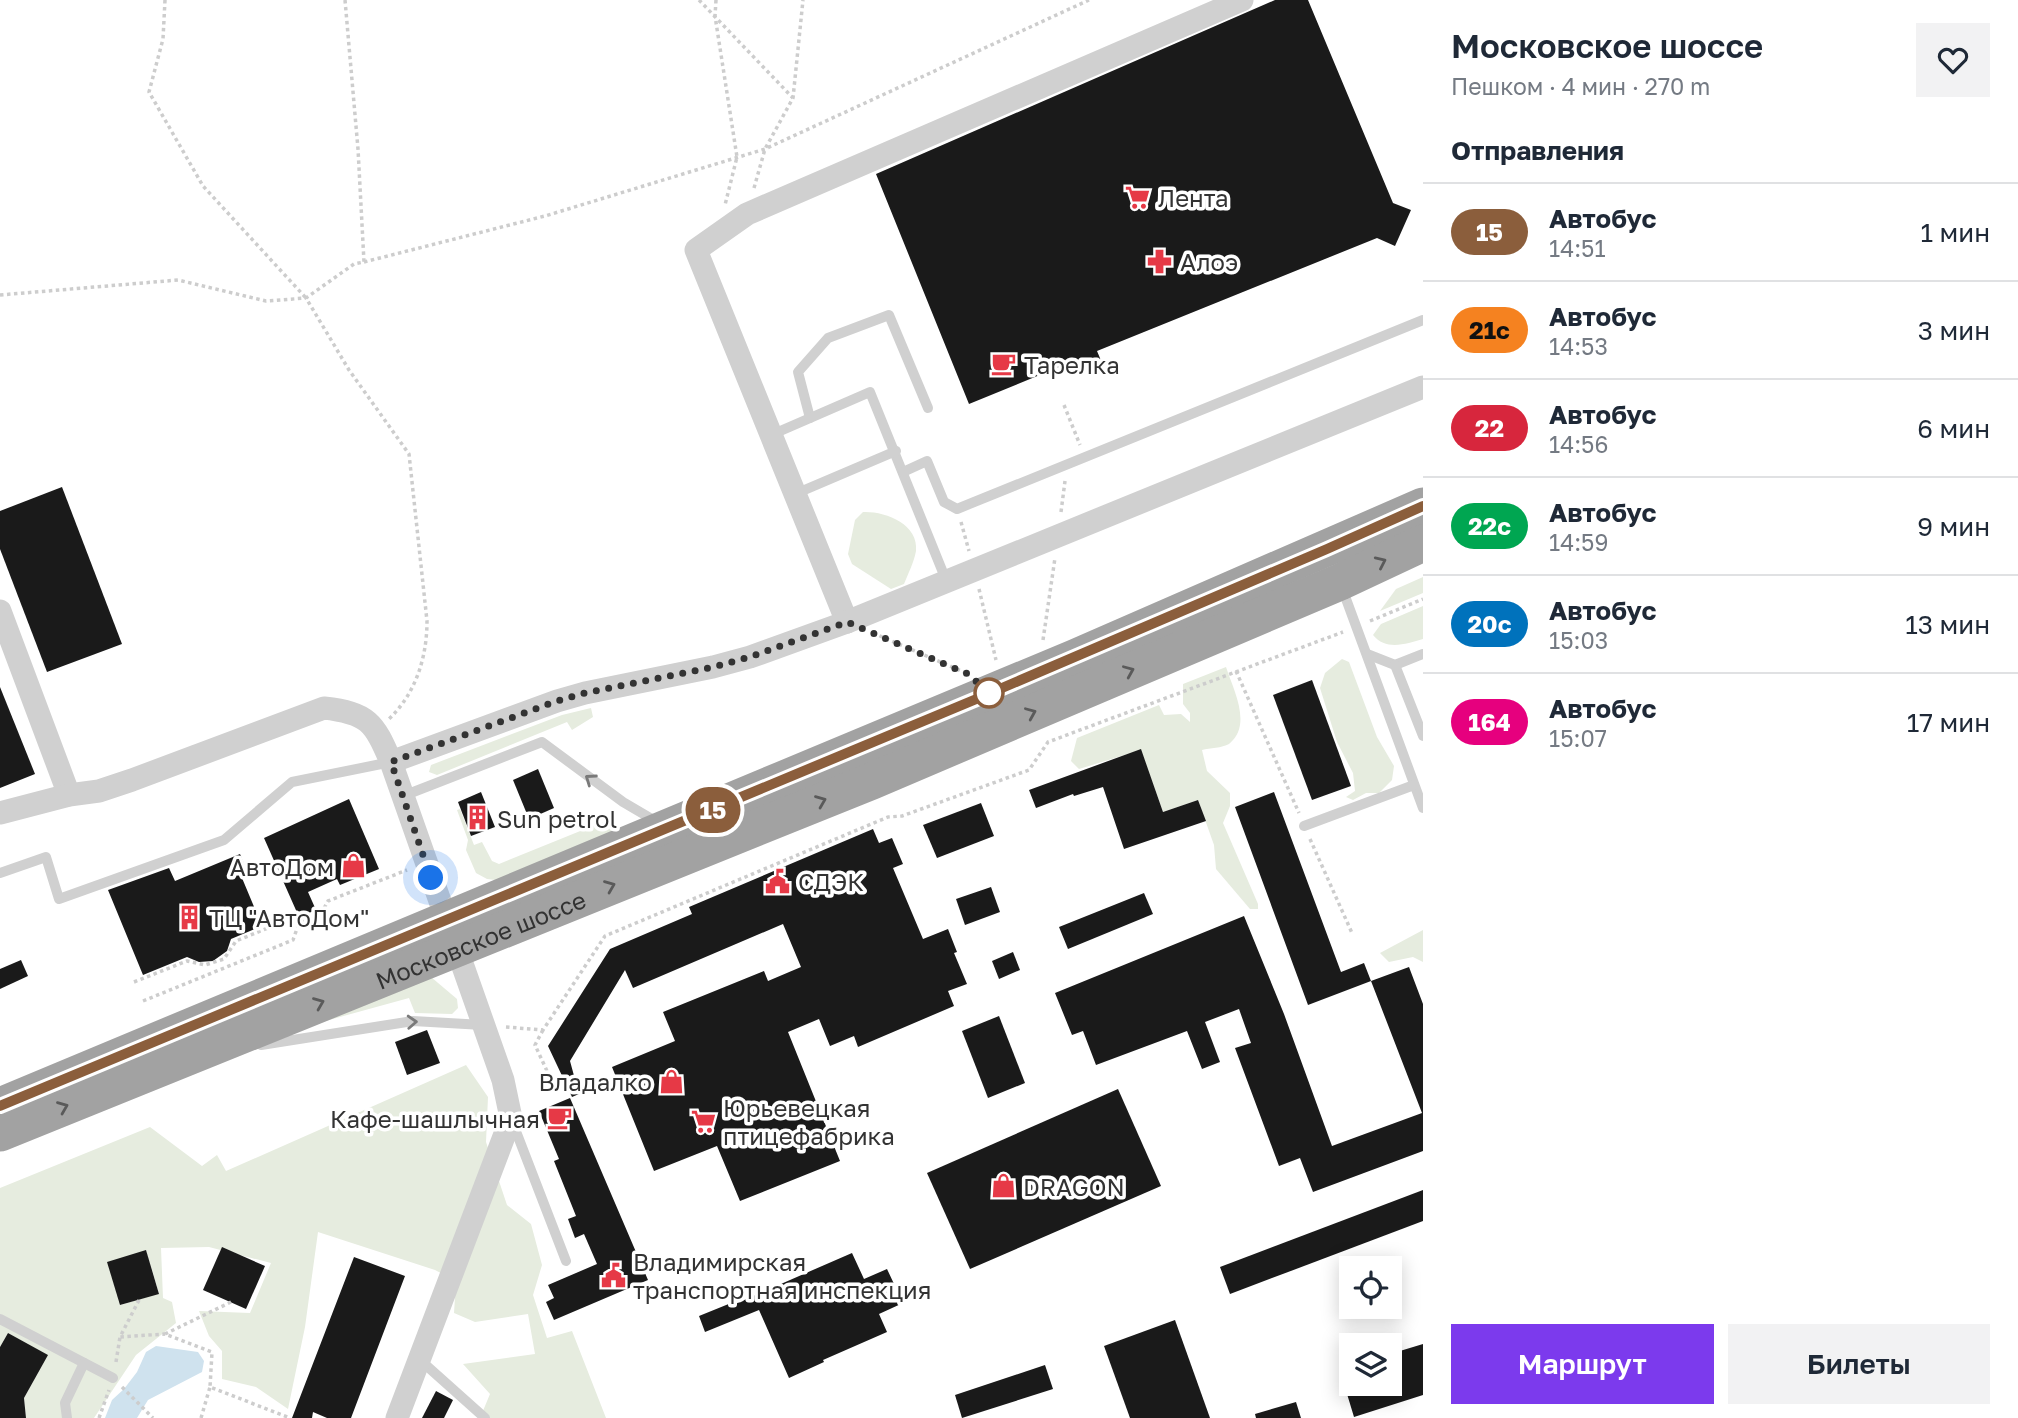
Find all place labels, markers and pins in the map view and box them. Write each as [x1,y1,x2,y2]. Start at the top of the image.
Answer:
supermarket icon: Лента [1124,183,1152,211]
place label: Лента [1158,183,1229,212]
pharmacy icon: Алоэ [1146,247,1174,275]
place label: Алоэ [1180,247,1238,276]
cafe icon: Тарелка [990,350,1018,378]
place label: Тарелка [1024,350,1120,379]
unlabelled marker [974,678,1004,708]
building icon: Sun petrol [463,804,491,832]
place label: Sun petrol [497,804,617,833]
place label: АвтоДом [230,852,334,881]
shop icon: АвтоДом [340,852,368,880]
public building icon: СДЭК [764,867,792,895]
place label: СДЭК [798,867,864,896]
building icon: ТЦ "АвтоДом" [175,903,203,931]
place label: ТЦ "АвтоДом" [209,903,369,932]
place label: Владалко [538,1067,652,1096]
shop icon: Владалко [658,1067,686,1095]
place label: Юрьевецкая птицефабрика [723,1093,895,1150]
place label: Кафе-шашлычная [330,1104,540,1133]
cafe icon: Кафе-шашлычная [546,1104,574,1132]
supermarket icon: Юрьевецкая птицефабрика [689,1107,717,1135]
shop icon: DRAGON [989,1172,1017,1200]
place label: DRAGON [1023,1172,1125,1201]
place label: Владимирская транспортная инспекция [633,1247,931,1304]
public building icon: Владимирская транспортная инспекция [599,1261,627,1289]

